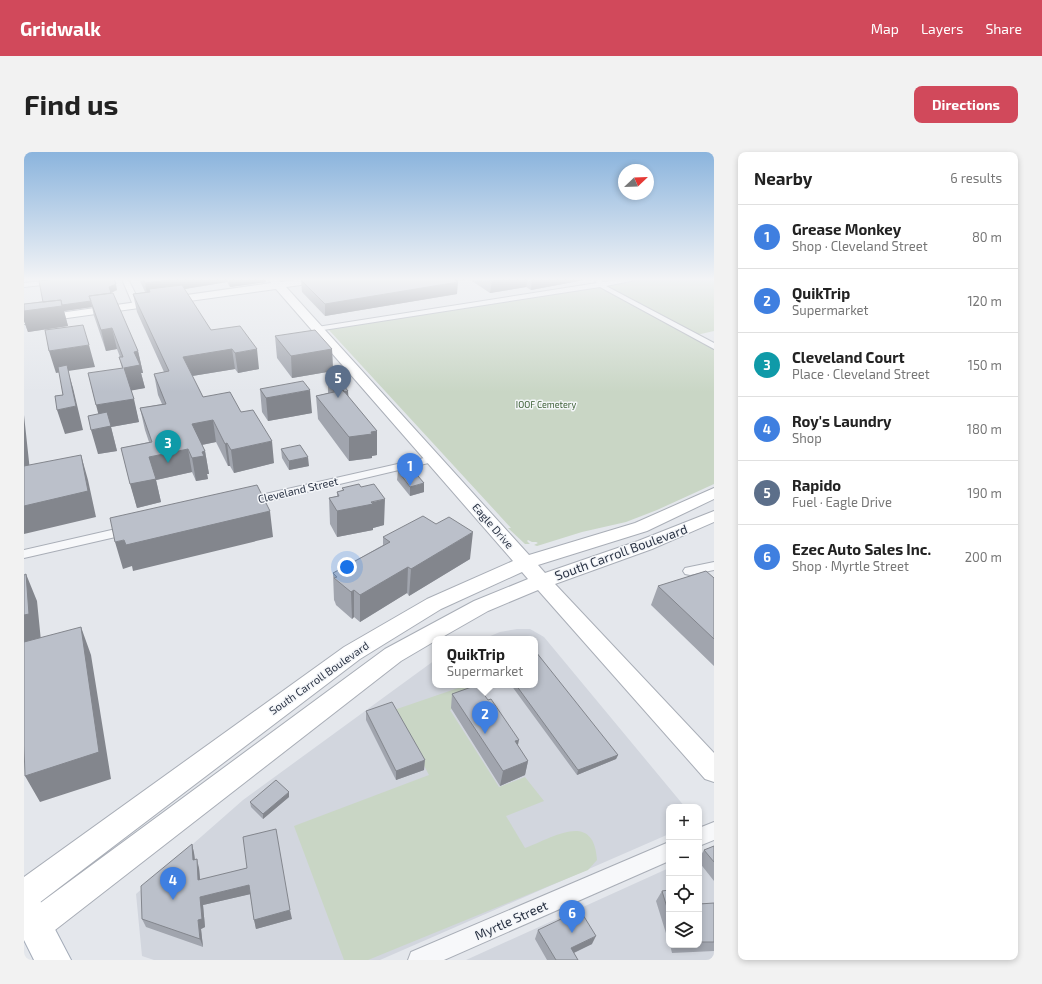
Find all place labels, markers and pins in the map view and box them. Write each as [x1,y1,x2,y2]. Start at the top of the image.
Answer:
pin: 5 [325,365,351,398]
pin: 3 [155,430,181,463]
pin: 1 [397,453,423,486]
pin: 2 [472,701,498,734]
pin: 4 [160,867,186,900]
pin: 6 [559,900,585,933]

